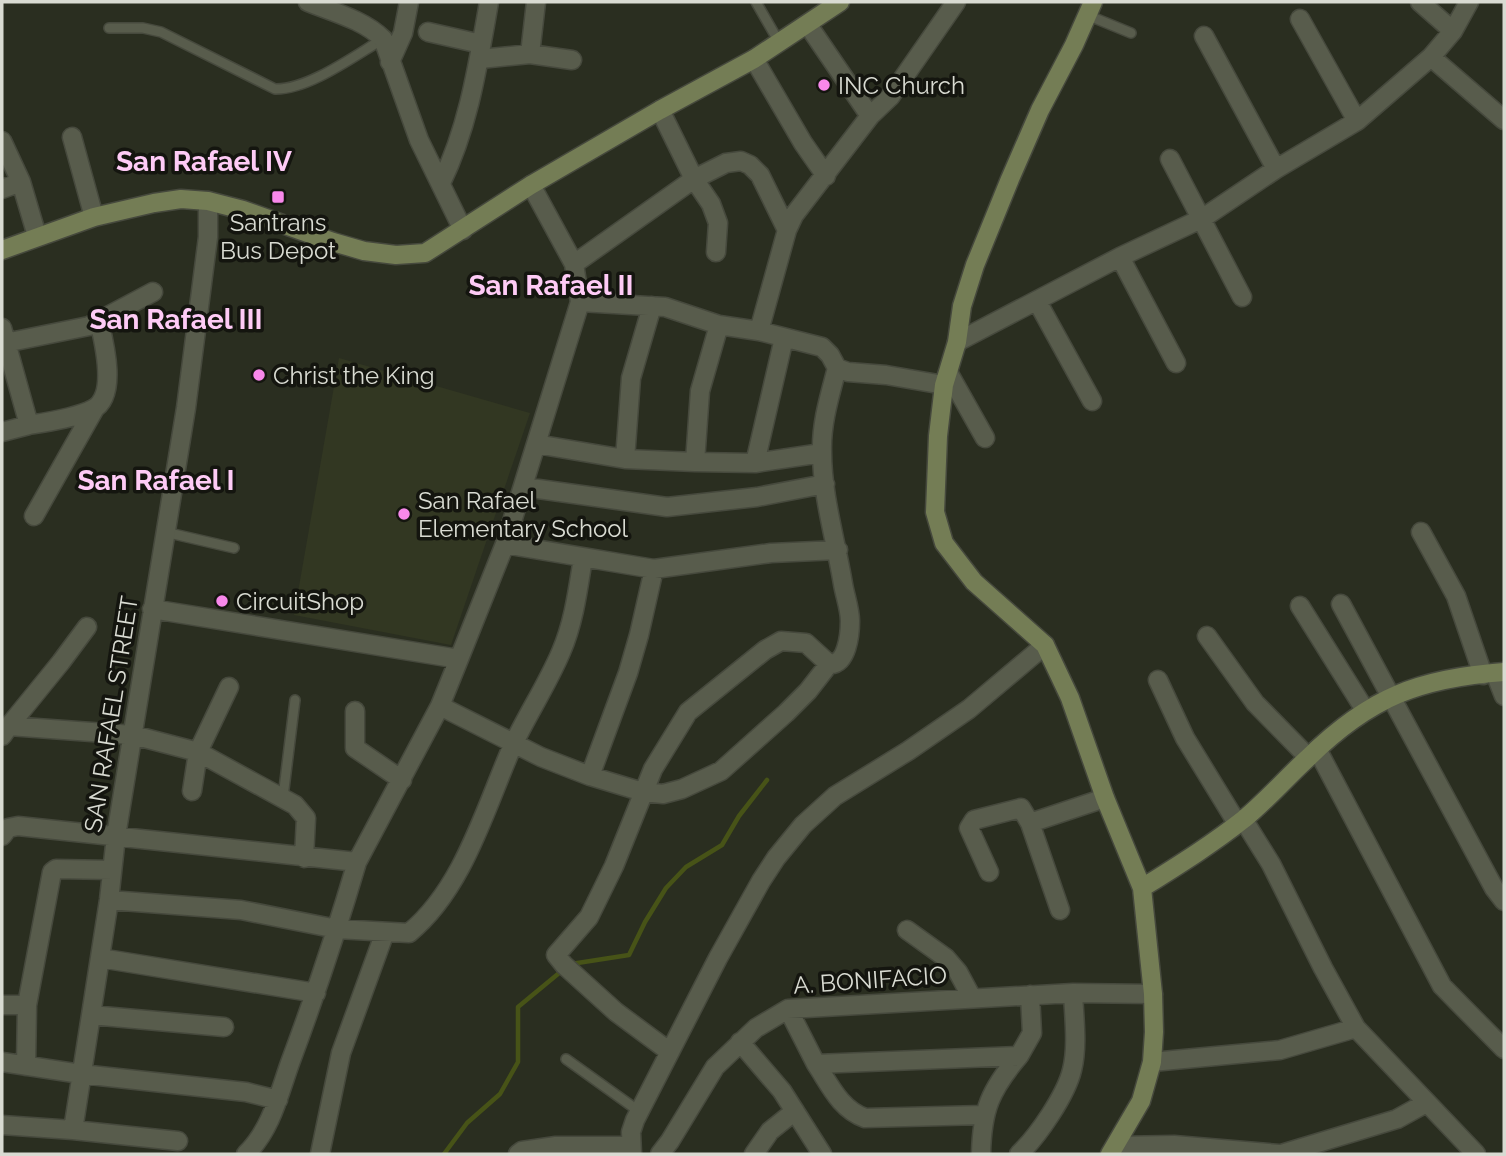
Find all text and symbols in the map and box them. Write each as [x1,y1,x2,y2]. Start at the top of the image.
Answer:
place label: INC Church [838,71,965,100]
marker: INC Church [816,77,832,93]
district label: San Rafael IV [116,145,292,178]
marker: Santrans Bus Depot [270,189,286,205]
place label: Santrans Bus Depot [220,208,336,265]
district label: San Rafael II [468,269,634,302]
district label: San Rafael III [89,303,263,336]
place label: Christ the King [273,361,435,390]
marker: Christ the King [251,367,267,383]
district label: San Rafael I [77,464,235,497]
place label: San Rafael Elementary School [418,486,629,543]
marker: San Rafael Elementary School [396,506,412,522]
place label: CircuitShop [236,587,364,616]
marker: CircuitShop [214,593,230,609]
street label: SAN RAFAEL STREET [78,594,144,834]
street label: A. BONIFACIO [792,960,948,1000]

